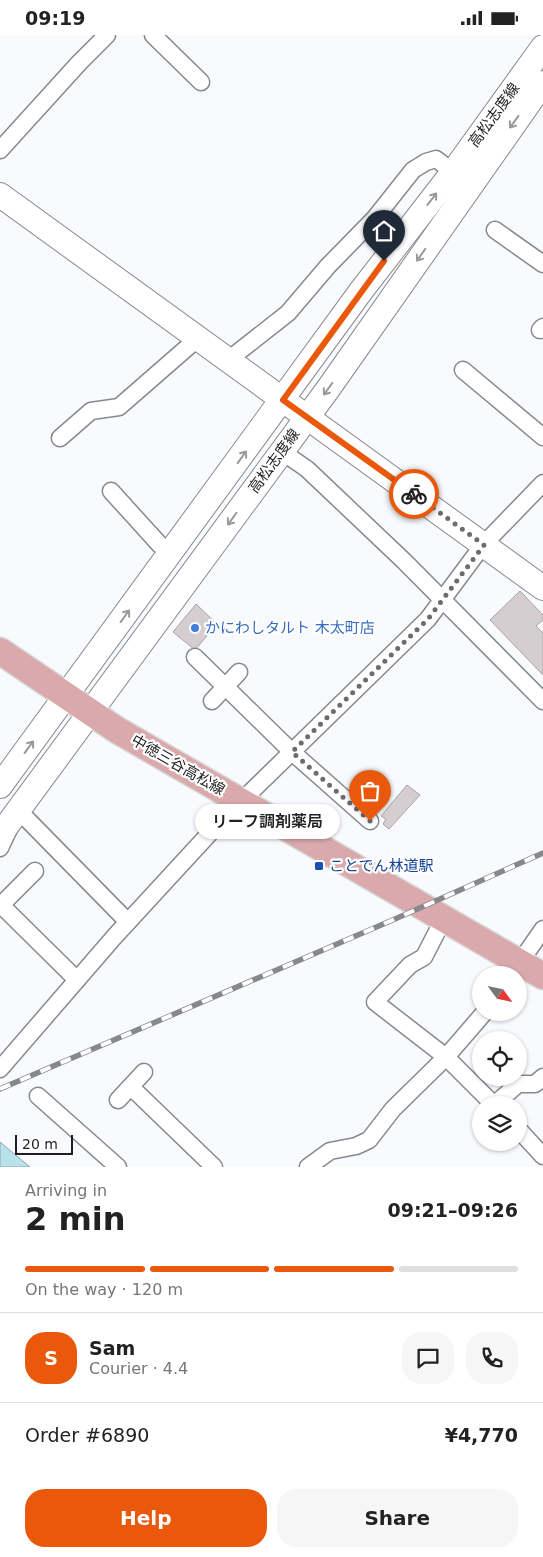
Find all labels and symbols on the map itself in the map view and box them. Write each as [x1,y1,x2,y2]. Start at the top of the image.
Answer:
street label: 高松志度線 [465,79,523,151]
one-way arrow [509,115,520,129]
one-way arrow [426,193,437,206]
pin [363,210,405,261]
one-way arrow [416,248,426,262]
one-way arrow [323,382,333,396]
street label: 高松志度線 [245,425,303,497]
one-way arrow [237,450,247,464]
courier [389,469,439,519]
one-way arrow [226,512,237,526]
one-way arrow [120,609,130,623]
place label: かにわしタルト 木太町店 [205,619,375,637]
marker: かにわしタルト 木太町店 [189,622,201,634]
street label: 中徳三谷高松線 [128,731,228,799]
one-way arrow [24,740,34,754]
pin [349,770,391,821]
callout: リーフ調剤薬局 [195,803,340,839]
place label: ことでん林道駅 [329,857,434,875]
marker: ことでん林道駅 [313,860,325,872]
north arrow [472,966,528,1021]
scale bar [15,1132,72,1155]

